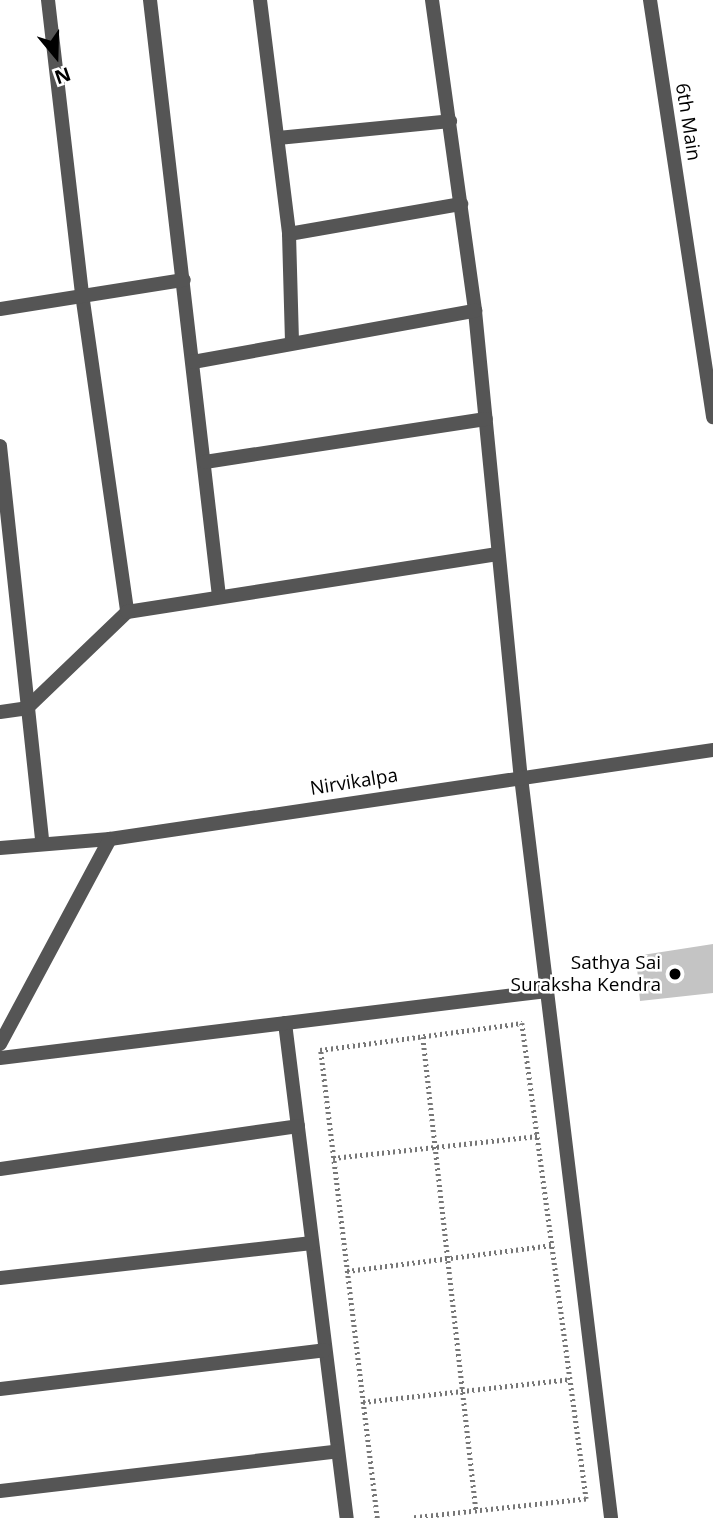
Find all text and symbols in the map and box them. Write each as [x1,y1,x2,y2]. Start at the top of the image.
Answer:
north arrow [21,21,91,91]
text: N [51,61,74,91]
street label: 6th Main [671,82,705,162]
street label: Nirvikalpa [308,764,400,800]
place label: Sathya Sai Suraksha Kendra [511,952,661,996]
marker: Sathya Sai Suraksha Kendra [667,966,683,982]

